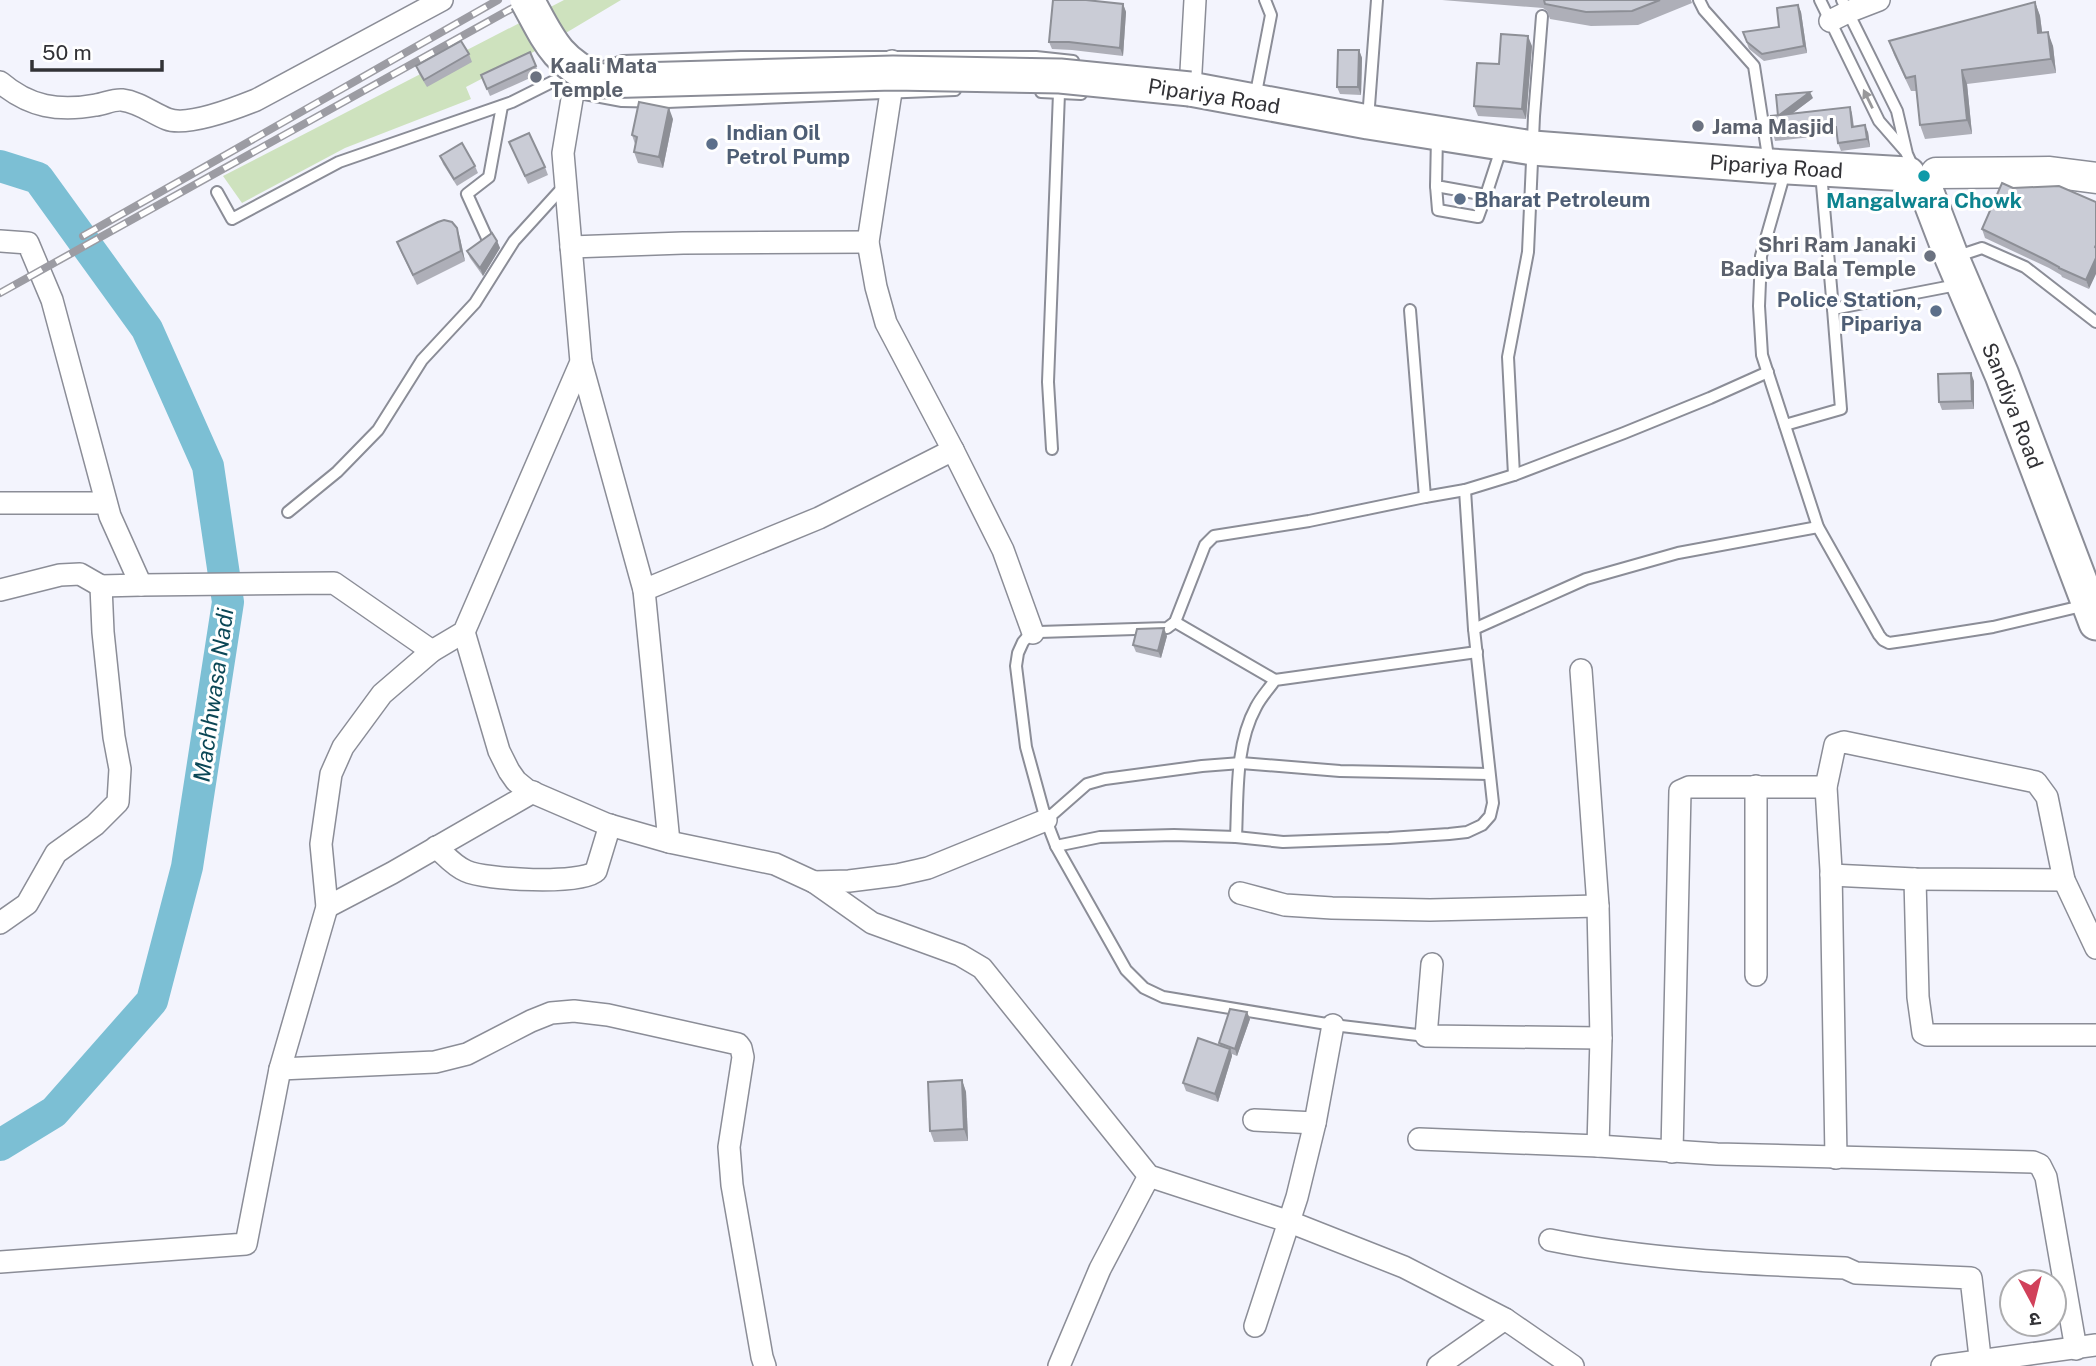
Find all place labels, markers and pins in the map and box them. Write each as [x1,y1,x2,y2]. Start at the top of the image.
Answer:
place label: Kaali Mata Temple [550,53,657,102]
marker: Kaali Mata Temple [528,69,544,85]
place label: Jama Masjid [1712,114,1834,139]
marker: Jama Masjid [1690,118,1706,134]
place label: Indian Oil Petrol Pump [726,120,850,169]
marker: Indian Oil Petrol Pump [704,136,720,152]
marker: Mangalwara Chowk [1916,168,1932,184]
place label: Bharat Petroleum [1474,187,1650,212]
place label: Mangalwara Chowk [1826,188,2022,213]
marker: Bharat Petroleum [1452,191,1468,207]
place label: Shri Ram Janaki Badiya Bala Temple [1720,232,1916,281]
marker: Shri Ram Janaki Badiya Bala Temple [1922,248,1938,264]
place label: Police Station, Pipariya [1777,287,1922,336]
marker: Police Station, Pipariya [1928,303,1944,319]

